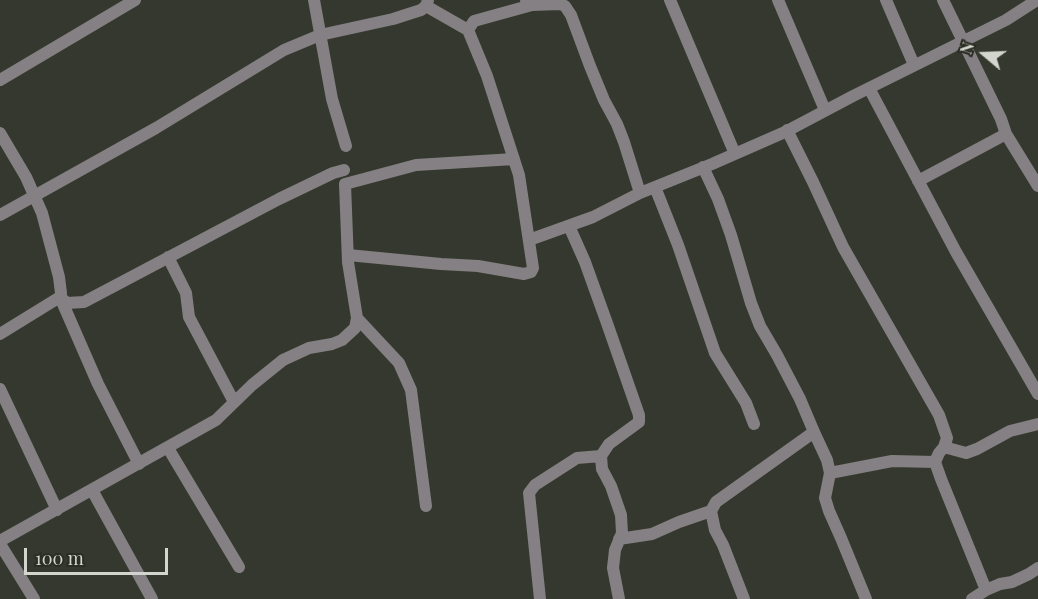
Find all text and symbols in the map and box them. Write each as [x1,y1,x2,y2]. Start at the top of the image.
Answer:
north arrow [954,24,1014,84]
text: N [955,39,978,57]
scale bar [27,536,171,574]
text: 100 m [35,546,84,570]

